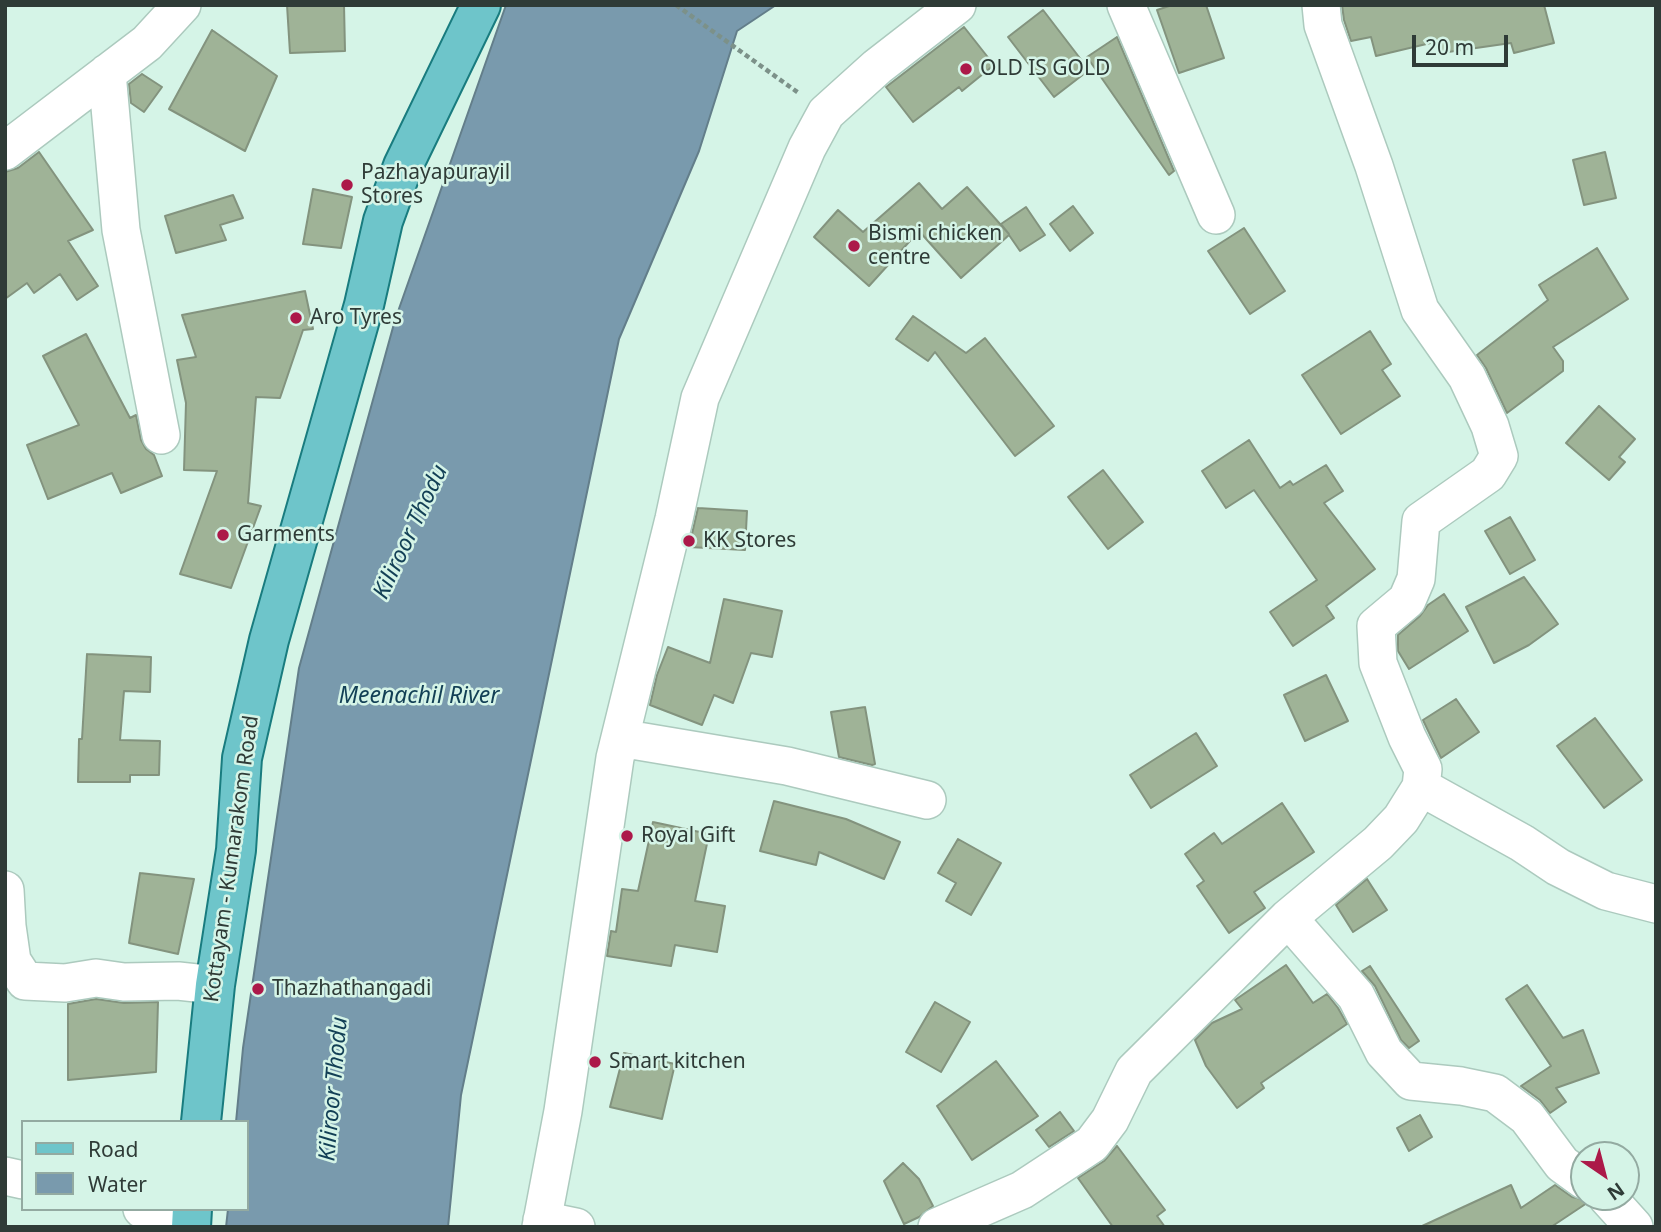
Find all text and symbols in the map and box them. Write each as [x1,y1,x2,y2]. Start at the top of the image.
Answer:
scale bar [1416,21,1512,65]
text: 20 m [1425,33,1474,61]
place label: OLD IS GOLD [980,56,1110,82]
marker: OLD IS GOLD [958,61,974,77]
place label: Pazhayapurayil Stores [361,160,510,210]
marker: Pazhayapurayil Stores [339,177,355,193]
place label: Bismi chicken centre [868,221,1002,271]
marker: Bismi chicken centre [846,238,862,254]
place label: Aro Tyres [310,305,402,331]
marker: Aro Tyres [288,310,304,326]
water label: Kiliroor Thodu [368,461,454,603]
place label: Garments [237,522,335,548]
marker: Garments [215,527,231,543]
place label: KK Stores [703,528,796,554]
marker: KK Stores [681,533,697,549]
water label: Meenachil River [339,682,499,710]
street label: Kottayam - Kumarakom Road [199,714,265,1004]
place label: Royal Gift [641,823,735,849]
marker: Royal Gift [619,828,635,844]
place label: Thazhathangadi [272,976,431,1002]
marker: Thazhathangadi [250,981,266,997]
water label: Kiliroor Thodu [314,1016,354,1162]
place label: Smart kitchen [609,1049,746,1075]
marker: Smart kitchen [587,1054,603,1070]
legend [21,1120,248,1211]
text: Road [88,1135,138,1163]
north arrow [1570,1141,1640,1211]
text: Water [88,1170,147,1198]
text: N [1602,1176,1630,1207]

